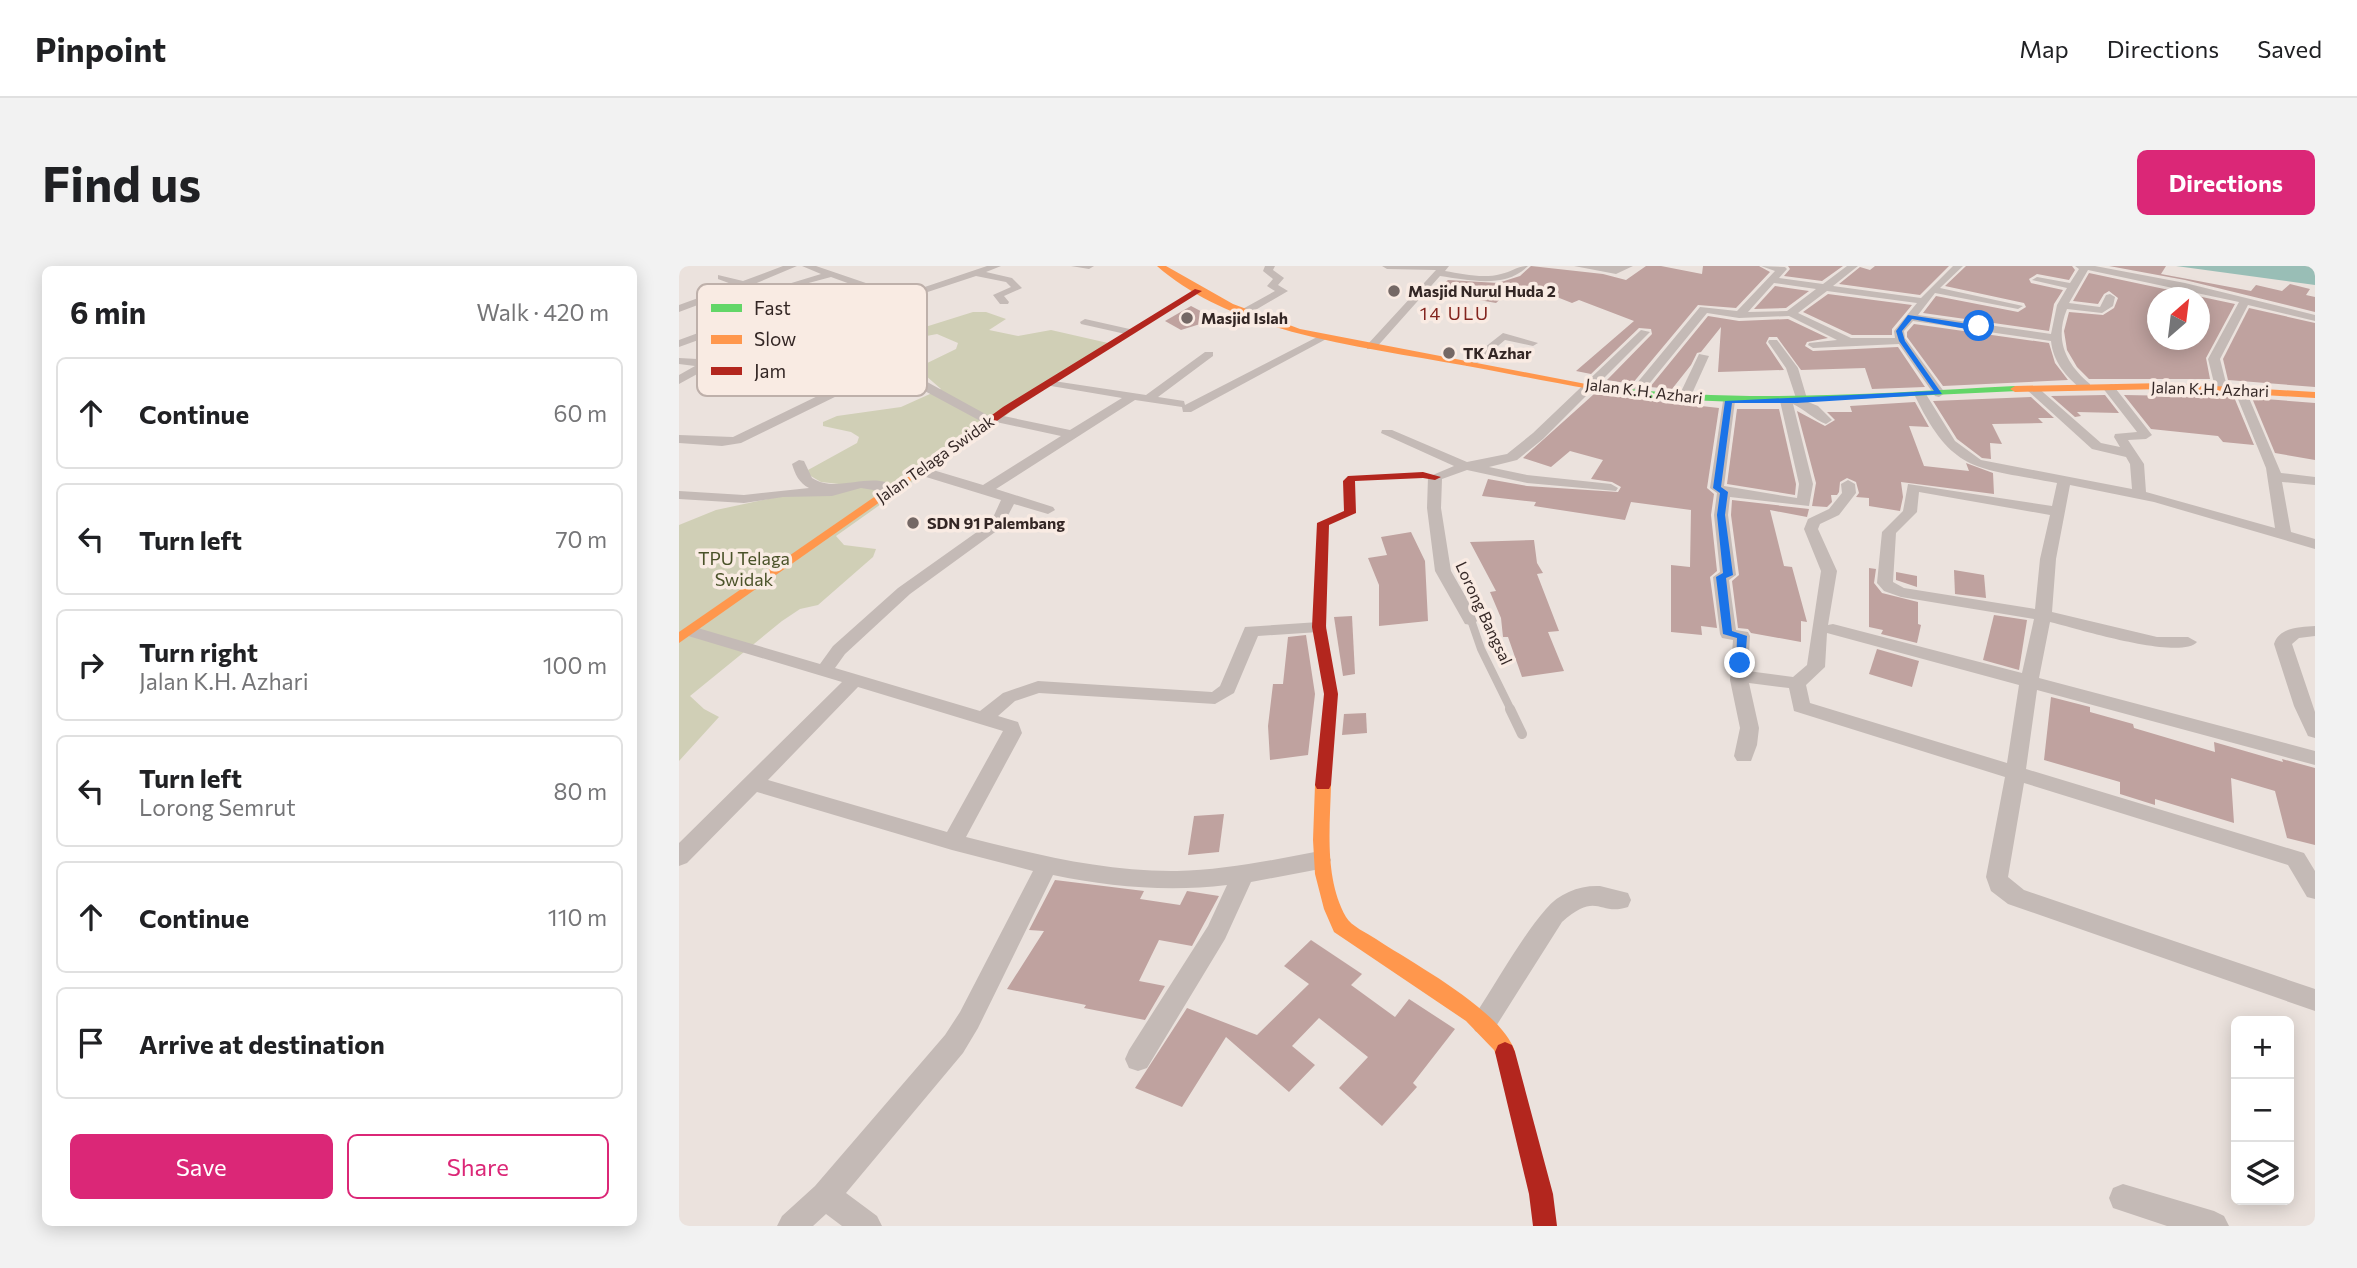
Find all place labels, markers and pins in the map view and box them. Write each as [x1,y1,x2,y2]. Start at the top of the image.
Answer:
place label: Masjid Nurul Huda 2 [1408,281,1556,300]
marker: Masjid Nurul Huda 2 [1386,283,1402,299]
place label: Masjid Islah [1201,308,1288,327]
marker: Masjid Islah [1179,310,1195,326]
place label: TK Azhar [1463,343,1532,362]
marker: TK Azhar [1441,345,1457,361]
place label: SDN 91 Palembang [927,513,1065,532]
marker: SDN 91 Palembang [905,515,921,531]

